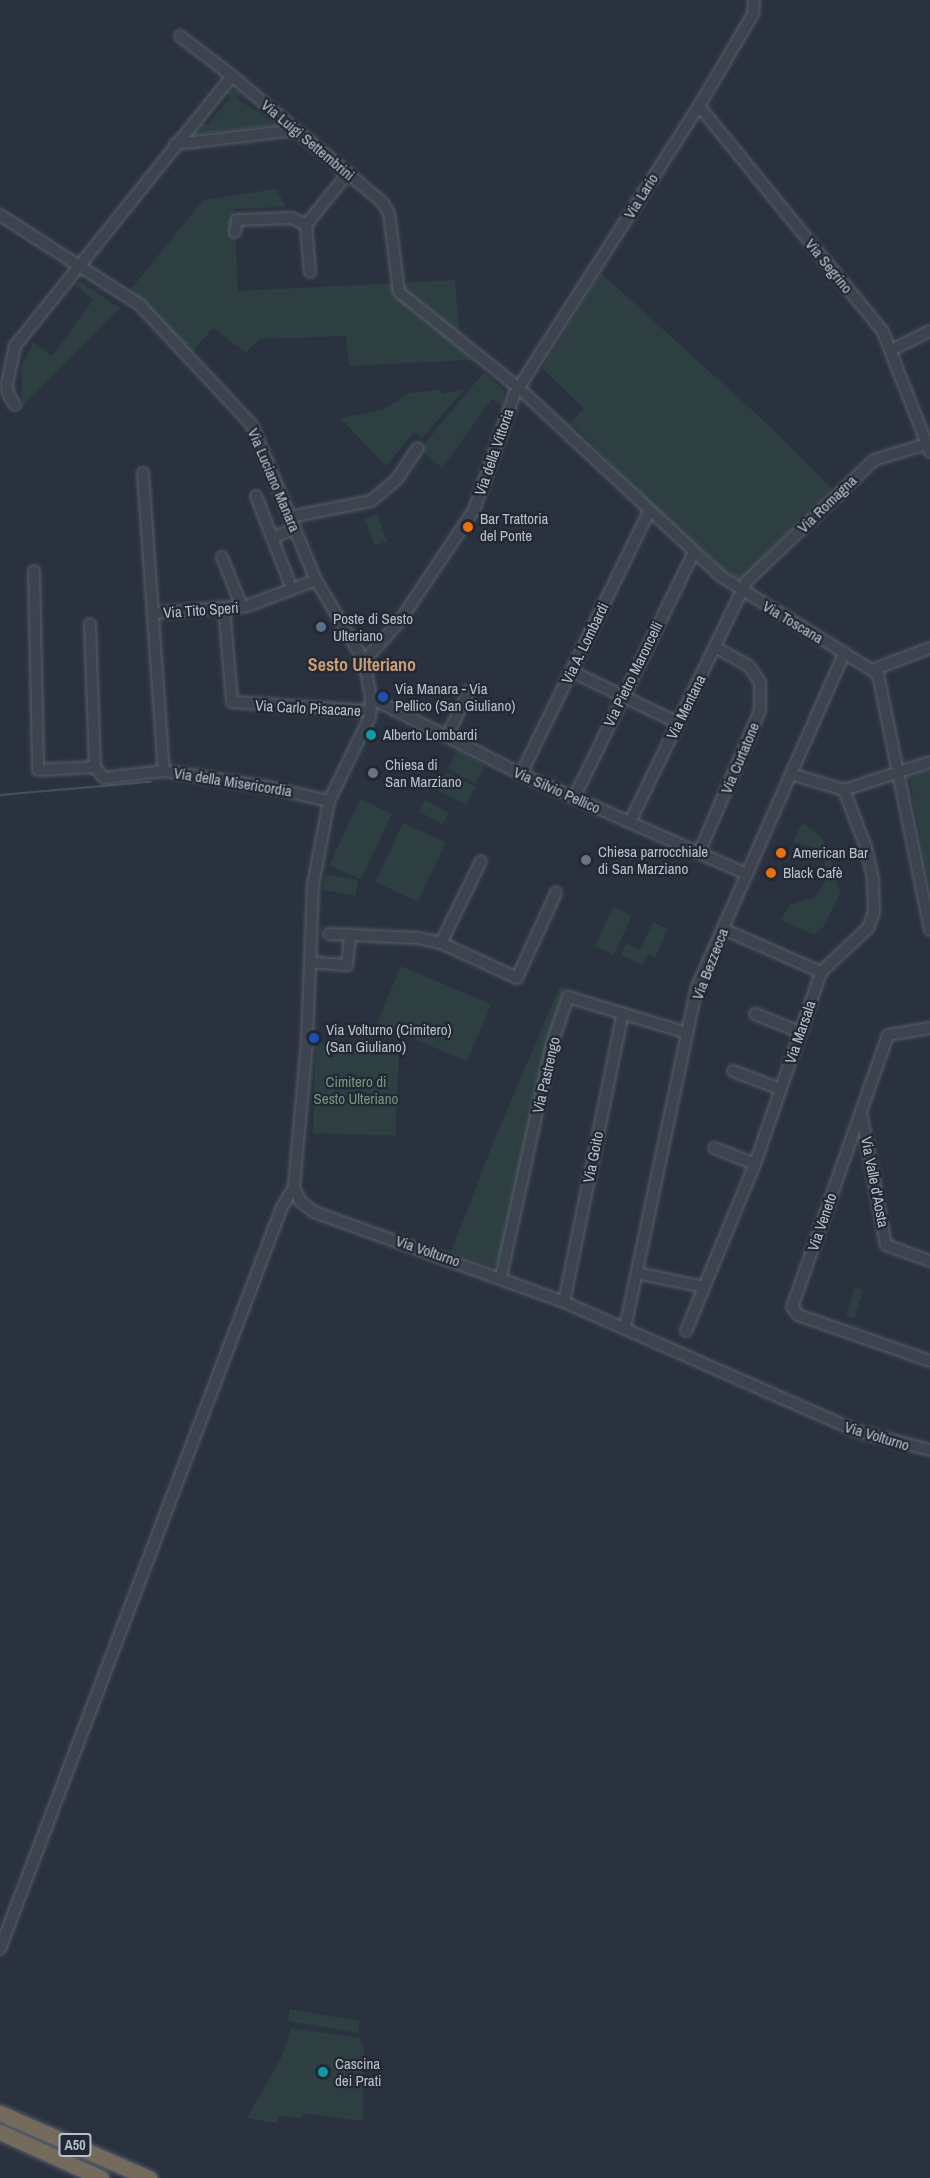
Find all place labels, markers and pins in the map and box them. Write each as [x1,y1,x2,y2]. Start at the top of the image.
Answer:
place label: Bar Trattoria del Ponte [480,509,549,544]
marker: Bar Trattoria del Ponte [461,520,475,534]
place label: Poste di Sesto Ulteriano [333,609,413,644]
marker: Poste di Sesto Ulteriano [314,620,328,634]
place label: Via Manara - Via Pellico (San Giuliano) [395,679,515,714]
marker: Via Manara - Via Pellico (San Giuliano) [376,690,390,704]
place label: Alberto Lombardi [383,726,477,744]
marker: Alberto Lombardi [364,728,378,742]
place label: Chiesa di San Marziano [385,755,462,790]
marker: Chiesa di San Marziano [366,766,380,780]
place label: Chiesa parrocchiale di San Marziano [598,842,708,877]
place label: American Bar [793,844,868,862]
marker: American Bar [774,846,788,860]
marker: Chiesa parrocchiale di San Marziano [579,853,593,867]
place label: Black Cafè [783,864,842,882]
marker: Black Cafè [764,866,778,880]
place label: Via Volturno (Cimitero) (San Giuliano) [326,1020,452,1055]
marker: Via Volturno (Cimitero) (San Giuliano) [307,1031,321,1045]
place label: Cascina dei Prati [335,2054,381,2089]
marker: Cascina dei Prati [316,2065,330,2079]

